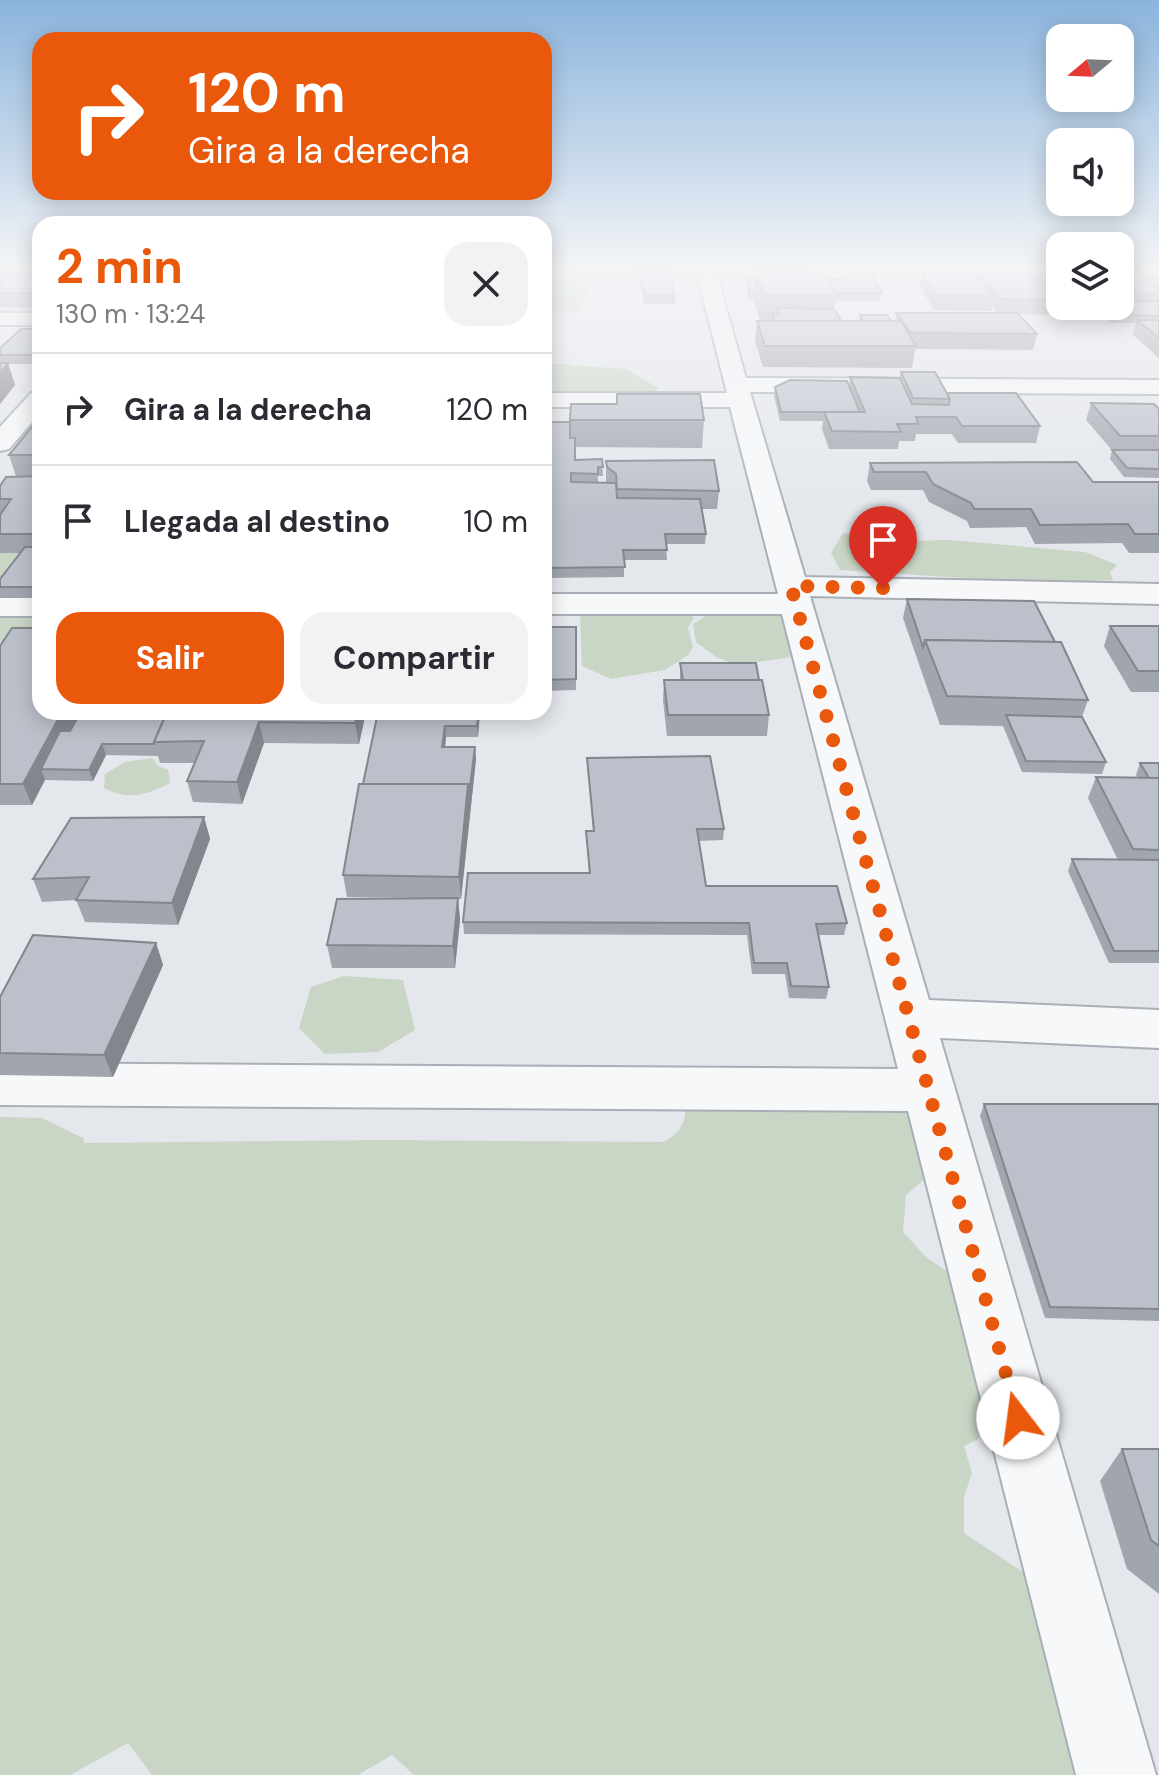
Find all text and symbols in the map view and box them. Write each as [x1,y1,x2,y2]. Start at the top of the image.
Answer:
north arrow [1046,24,1134,112]
map controls [1046,24,1134,320]
text: 120 m [188,56,346,129]
icon: right [56,64,160,168]
text: Gira a la derecha [188,127,470,174]
button: sound [1046,128,1134,216]
button: layers [1046,232,1134,320]
text: 2 min [56,235,183,298]
button: close [444,242,528,326]
text: 130 m · 13:24 [56,297,205,331]
icon: right [56,387,100,431]
text: Gira a la derecha [124,390,372,429]
text: 120 m [446,390,528,429]
icon: arrive [56,499,100,543]
text: Llegada al destino [124,502,390,541]
text: 10 m [463,502,528,541]
pin [849,506,917,588]
icon: arrive [861,518,905,562]
button: Salir [56,612,284,704]
button: Compartir [300,612,528,704]
position arrow [976,1376,1060,1460]

